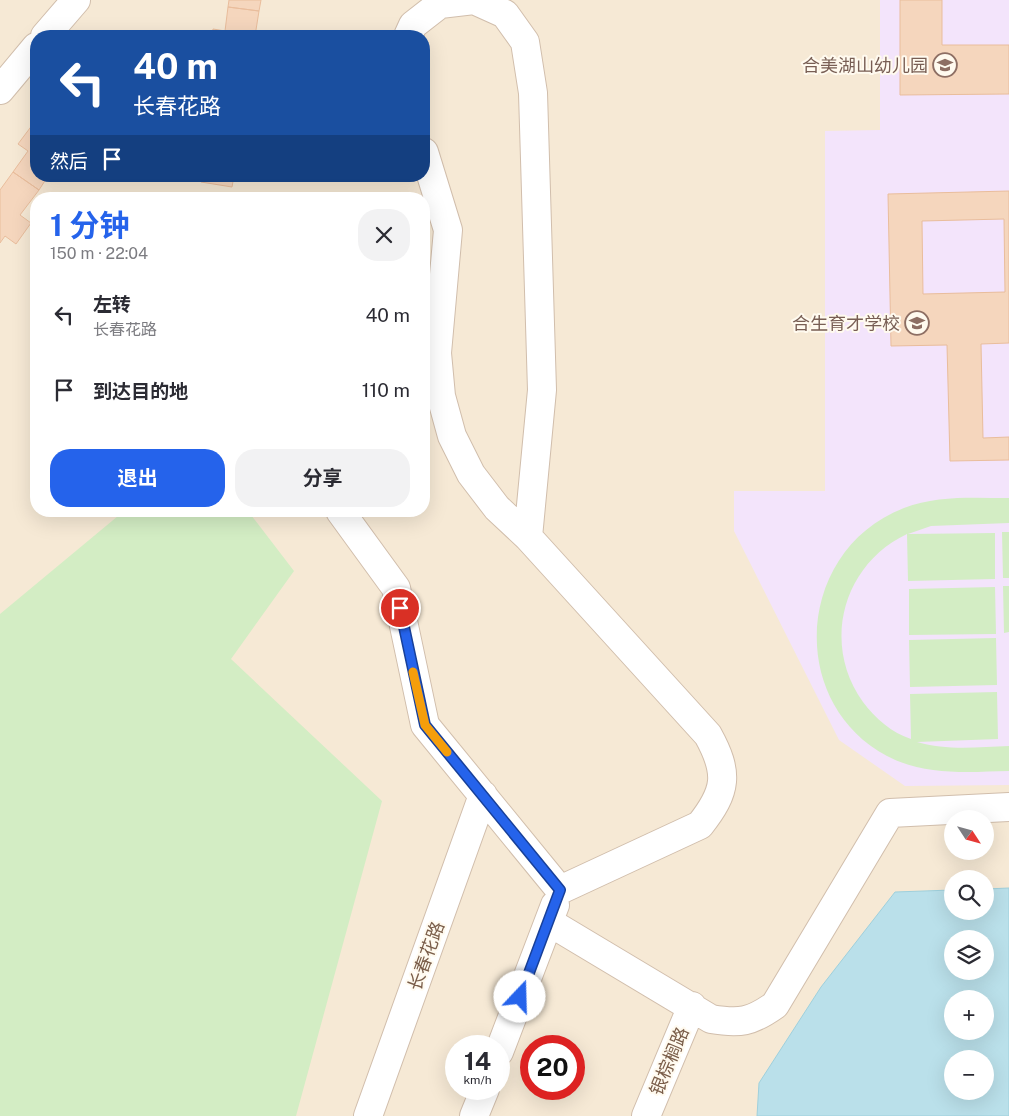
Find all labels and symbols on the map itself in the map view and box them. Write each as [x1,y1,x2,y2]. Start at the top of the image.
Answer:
school or university icon: 合美湖山幼儿园 [932,52,958,78]
place label: 合美湖山幼儿园 [802,55,928,76]
school or university icon: 合生育才学校 [904,310,930,336]
place label: 合生育才学校 [792,313,900,334]
pin [379,587,421,629]
north arrow [944,810,994,860]
street label: 长春花路 [404,919,448,993]
position arrow [493,970,545,1022]
street label: 银棕榈路 [645,1024,693,1098]
speed limit sign: 20 [520,1035,585,1100]

